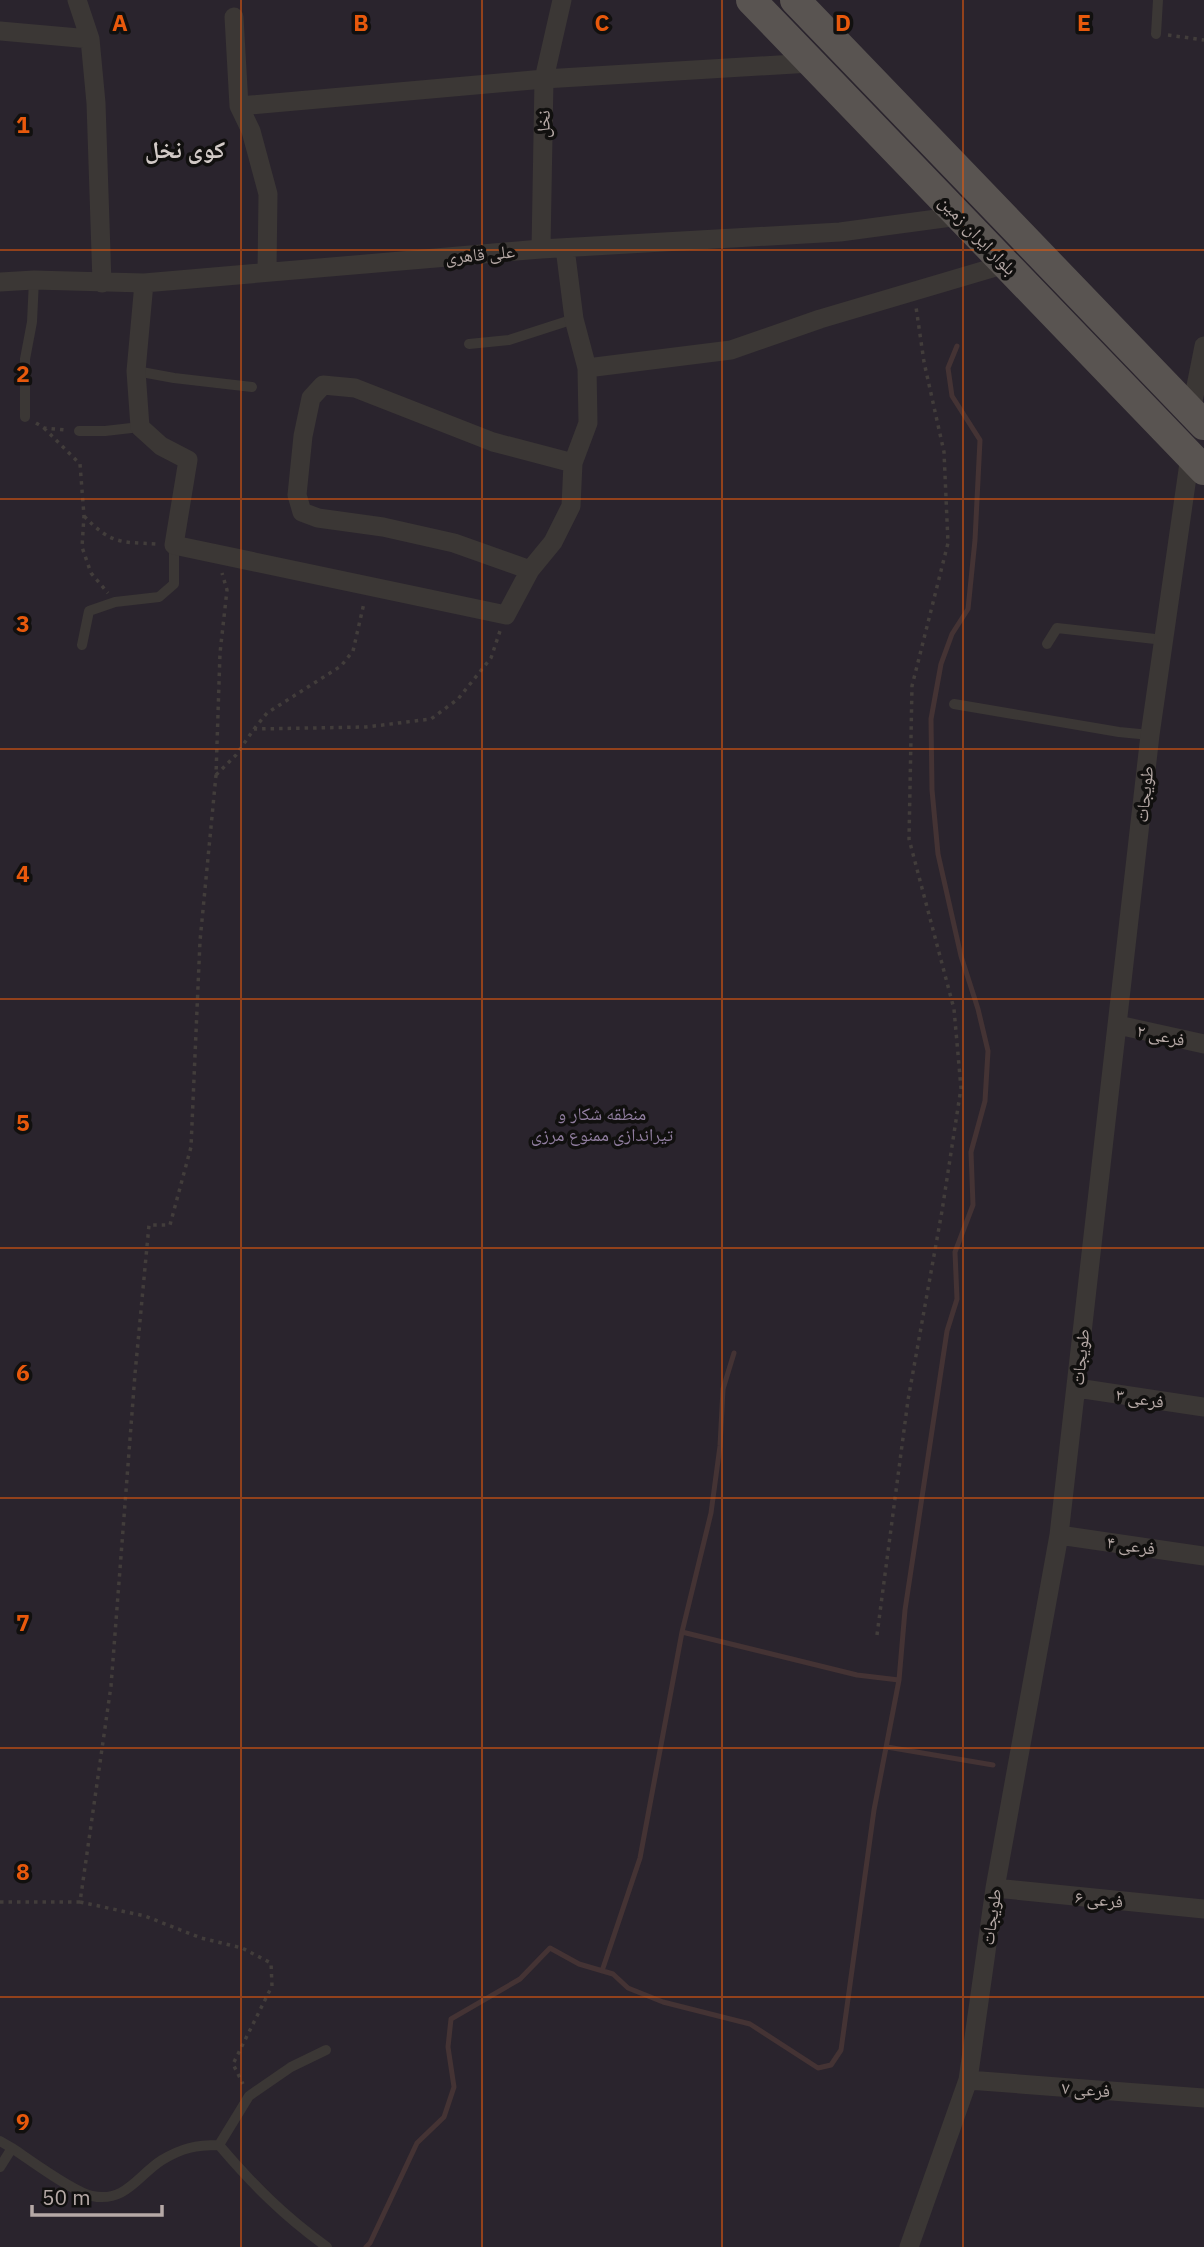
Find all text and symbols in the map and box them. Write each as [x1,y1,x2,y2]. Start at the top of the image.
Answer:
text: A [112,7,128,37]
text: B [353,7,369,37]
text: C [595,7,610,37]
text: D [835,7,851,37]
text: E [1077,7,1091,37]
text: 1 [16,109,30,139]
street label: نخل [531,110,555,138]
district label: کوی نخل [145,133,226,165]
street label: بلوار ایران زمین [934,190,1022,280]
street label: علی قاهری [444,240,516,268]
text: 2 [16,358,30,388]
text: 3 [16,608,30,638]
street label: طویجات [1130,764,1158,824]
text: 4 [16,858,30,888]
street label: فرعی ۲ [1135,1019,1187,1051]
park label: منطقه شکار و تیراندازی ممنوع مرزی [531,1102,673,1146]
text: 5 [16,1107,30,1137]
street label: طویجات [1066,1327,1094,1387]
text: 6 [16,1357,30,1387]
street label: فرعی ۳ [1114,1383,1166,1413]
street label: فرعی ۴ [1105,1530,1157,1560]
text: 7 [16,1607,30,1637]
text: 8 [16,1856,30,1886]
street label: فرعی ۶ [1074,1885,1124,1913]
street label: طویجات [976,1887,1006,1947]
street label: فرعی ۷ [1061,2076,1111,2102]
text: 9 [16,2106,30,2136]
scale bar [32,2174,161,2218]
text: 50 m [42,2183,91,2211]

